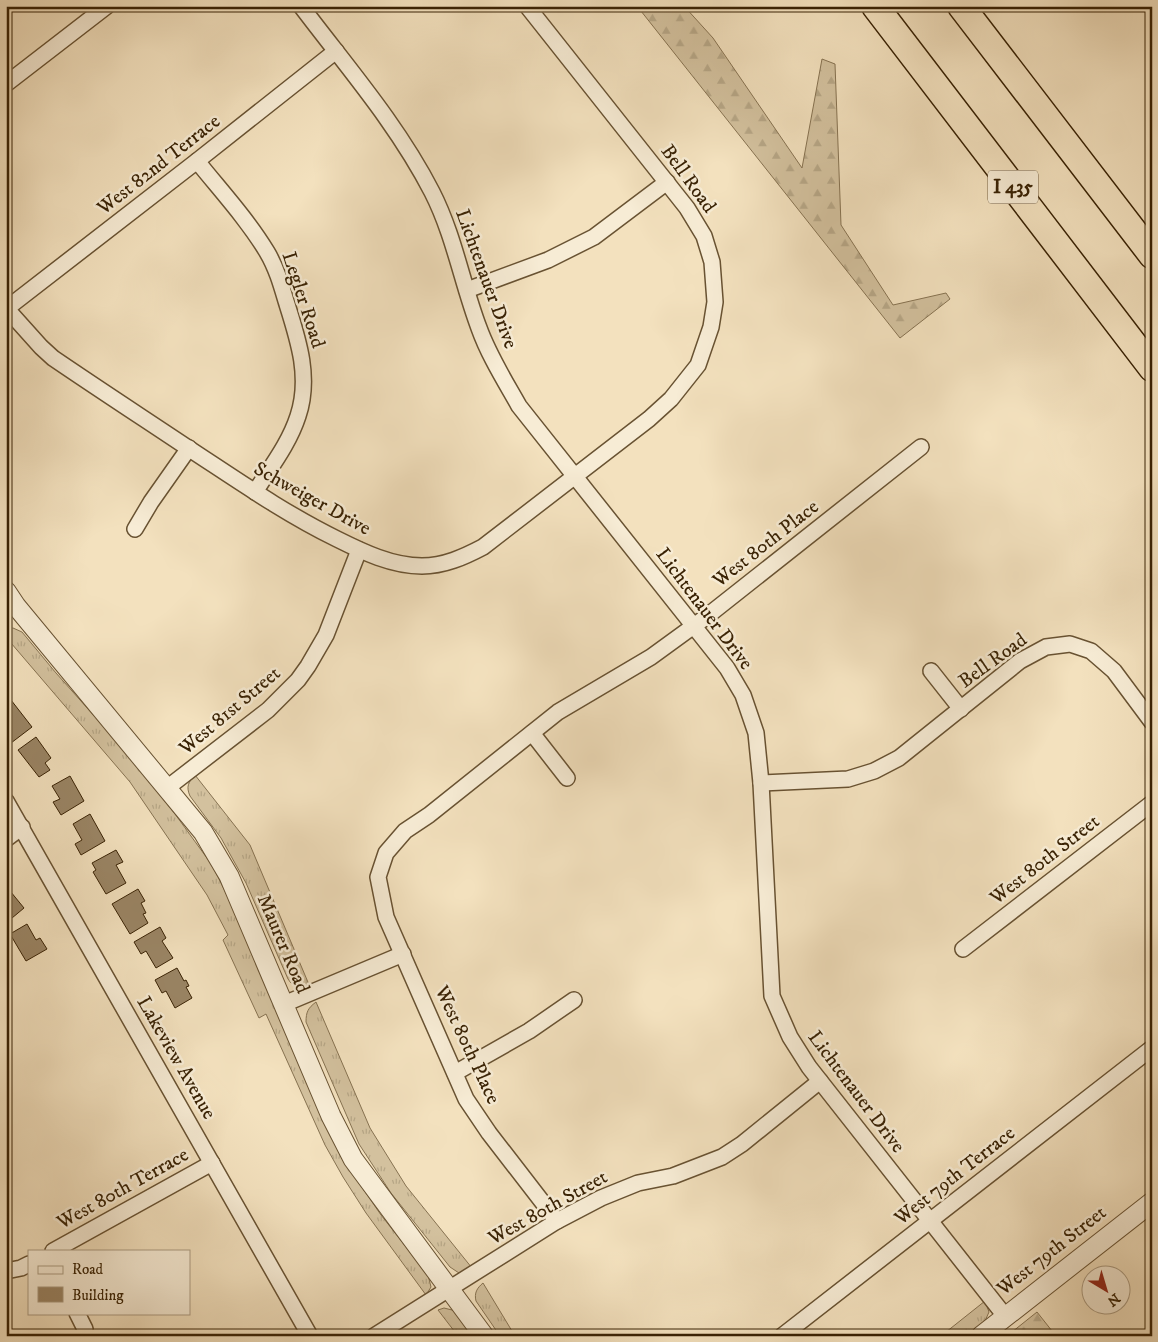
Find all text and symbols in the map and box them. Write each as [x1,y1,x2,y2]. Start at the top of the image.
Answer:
street label: West 82nd Terrace [92,109,225,221]
street label: Bell Road [655,140,721,218]
road number: I 435 [988,170,1038,203]
street label: Lichtenauer Drive [449,206,523,352]
street label: Legler Road [276,249,330,351]
street label: Schweiger Drive [249,457,375,541]
street label: West 80th Place [707,495,824,594]
street label: Lichtenauer Drive [650,543,758,675]
street label: Bell Road [954,628,1032,694]
street label: West 81st Street [173,661,286,761]
street label: West 80th Street [984,809,1105,911]
street label: Maurer Road [251,891,315,997]
street label: West 80th Place [428,981,505,1108]
street label: Lakeview Avenue [131,992,221,1124]
street label: Lichtenauer Drive [802,1026,910,1158]
street label: West 79th Terrace [889,1121,1020,1232]
street label: West 80th Terrace [52,1143,193,1236]
street label: West 80th Street [483,1165,612,1251]
street label: West 79th Street [991,1201,1112,1302]
legend [28,1250,190,1314]
text: Road [72,1260,104,1279]
north arrow [1080,1264,1130,1314]
text: Building [72,1286,124,1305]
text: N [1103,1289,1123,1310]

